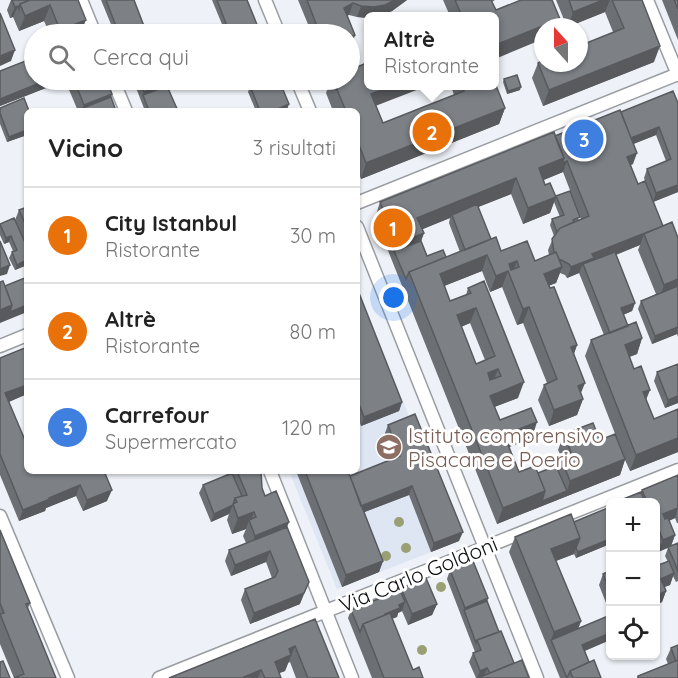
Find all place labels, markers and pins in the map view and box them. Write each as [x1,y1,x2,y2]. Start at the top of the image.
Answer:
pin: 2 [412,110,452,154]
pin: 3 [564,116,604,162]
pin: 1 [374,206,412,250]
place label: Istituto comprensivo Pisacane e Poerio [408,422,604,472]
school or university icon: Istituto comprensivo Pisacane e Poerio [374,432,404,462]

